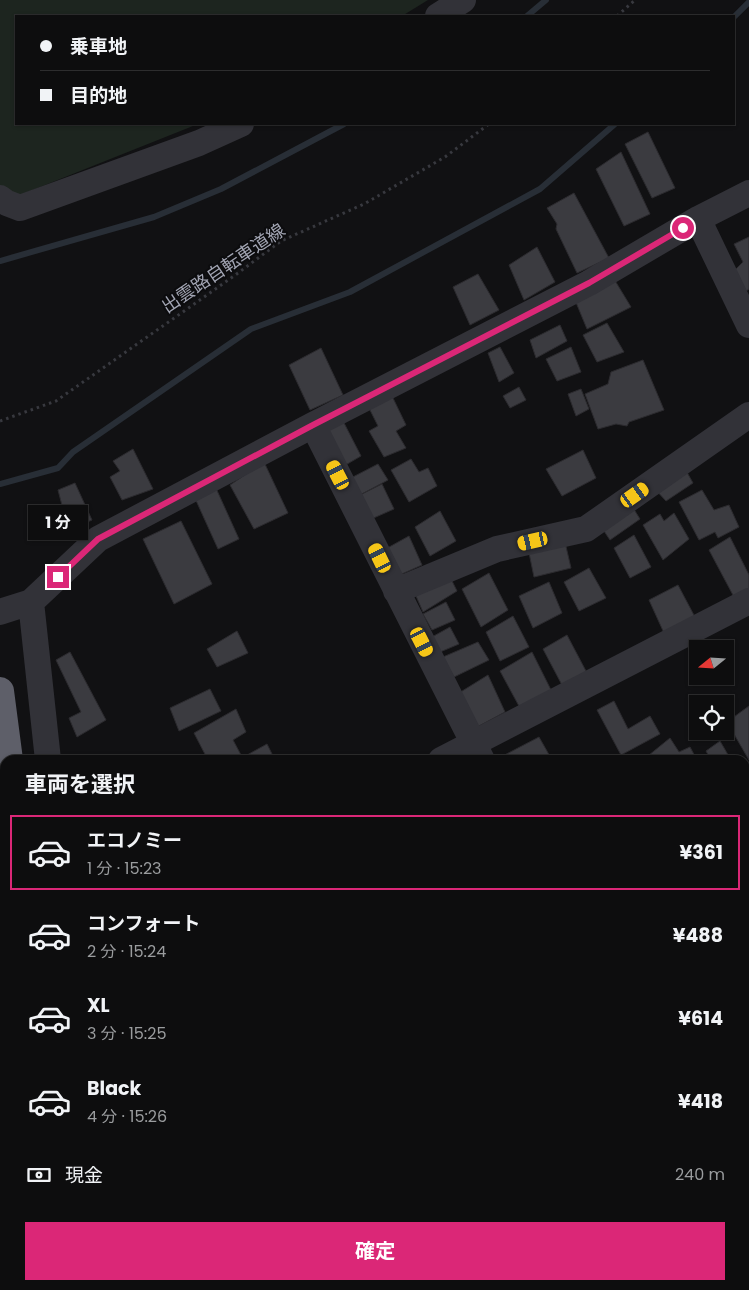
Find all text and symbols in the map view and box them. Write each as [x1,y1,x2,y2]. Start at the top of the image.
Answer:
text: 乗車地 [70,33,127,60]
text: 目的地 [70,82,127,109]
street label: 出雲路自転車道線 [156,217,290,319]
route start [672,217,694,239]
car [324,458,351,492]
car [618,480,651,510]
callout: 1 分 [28,504,88,540]
text: 1 分 [45,511,71,534]
car [516,530,549,552]
car [366,541,393,575]
route end [47,566,69,588]
car [408,625,435,659]
north arrow [689,640,734,685]
map controls [689,640,734,740]
button: locate [689,695,734,740]
text: 車両を選択 [25,769,135,800]
text: エコノミー [87,827,182,854]
icon: car [27,830,72,875]
text: ¥361 [680,839,723,866]
text: 1 分 · 15:23 [87,857,162,880]
text: コンフォート [87,910,200,937]
icon: car [27,913,72,958]
text: ¥488 [673,922,723,949]
text: 2 分 · 15:24 [87,940,166,963]
text: XL [87,992,110,1019]
icon: car [27,996,72,1041]
text: ¥614 [678,1005,723,1032]
text: 3 分 · 15:25 [87,1022,166,1045]
text: Black [87,1075,141,1102]
icon: car [27,1079,72,1124]
text: ¥418 [678,1088,723,1115]
text: 4 分 · 15:26 [87,1105,167,1128]
icon: cash [25,1161,53,1189]
text: 現金 [65,1162,103,1189]
text: 240 m [675,1163,725,1186]
button: 確定 [25,1222,725,1280]

